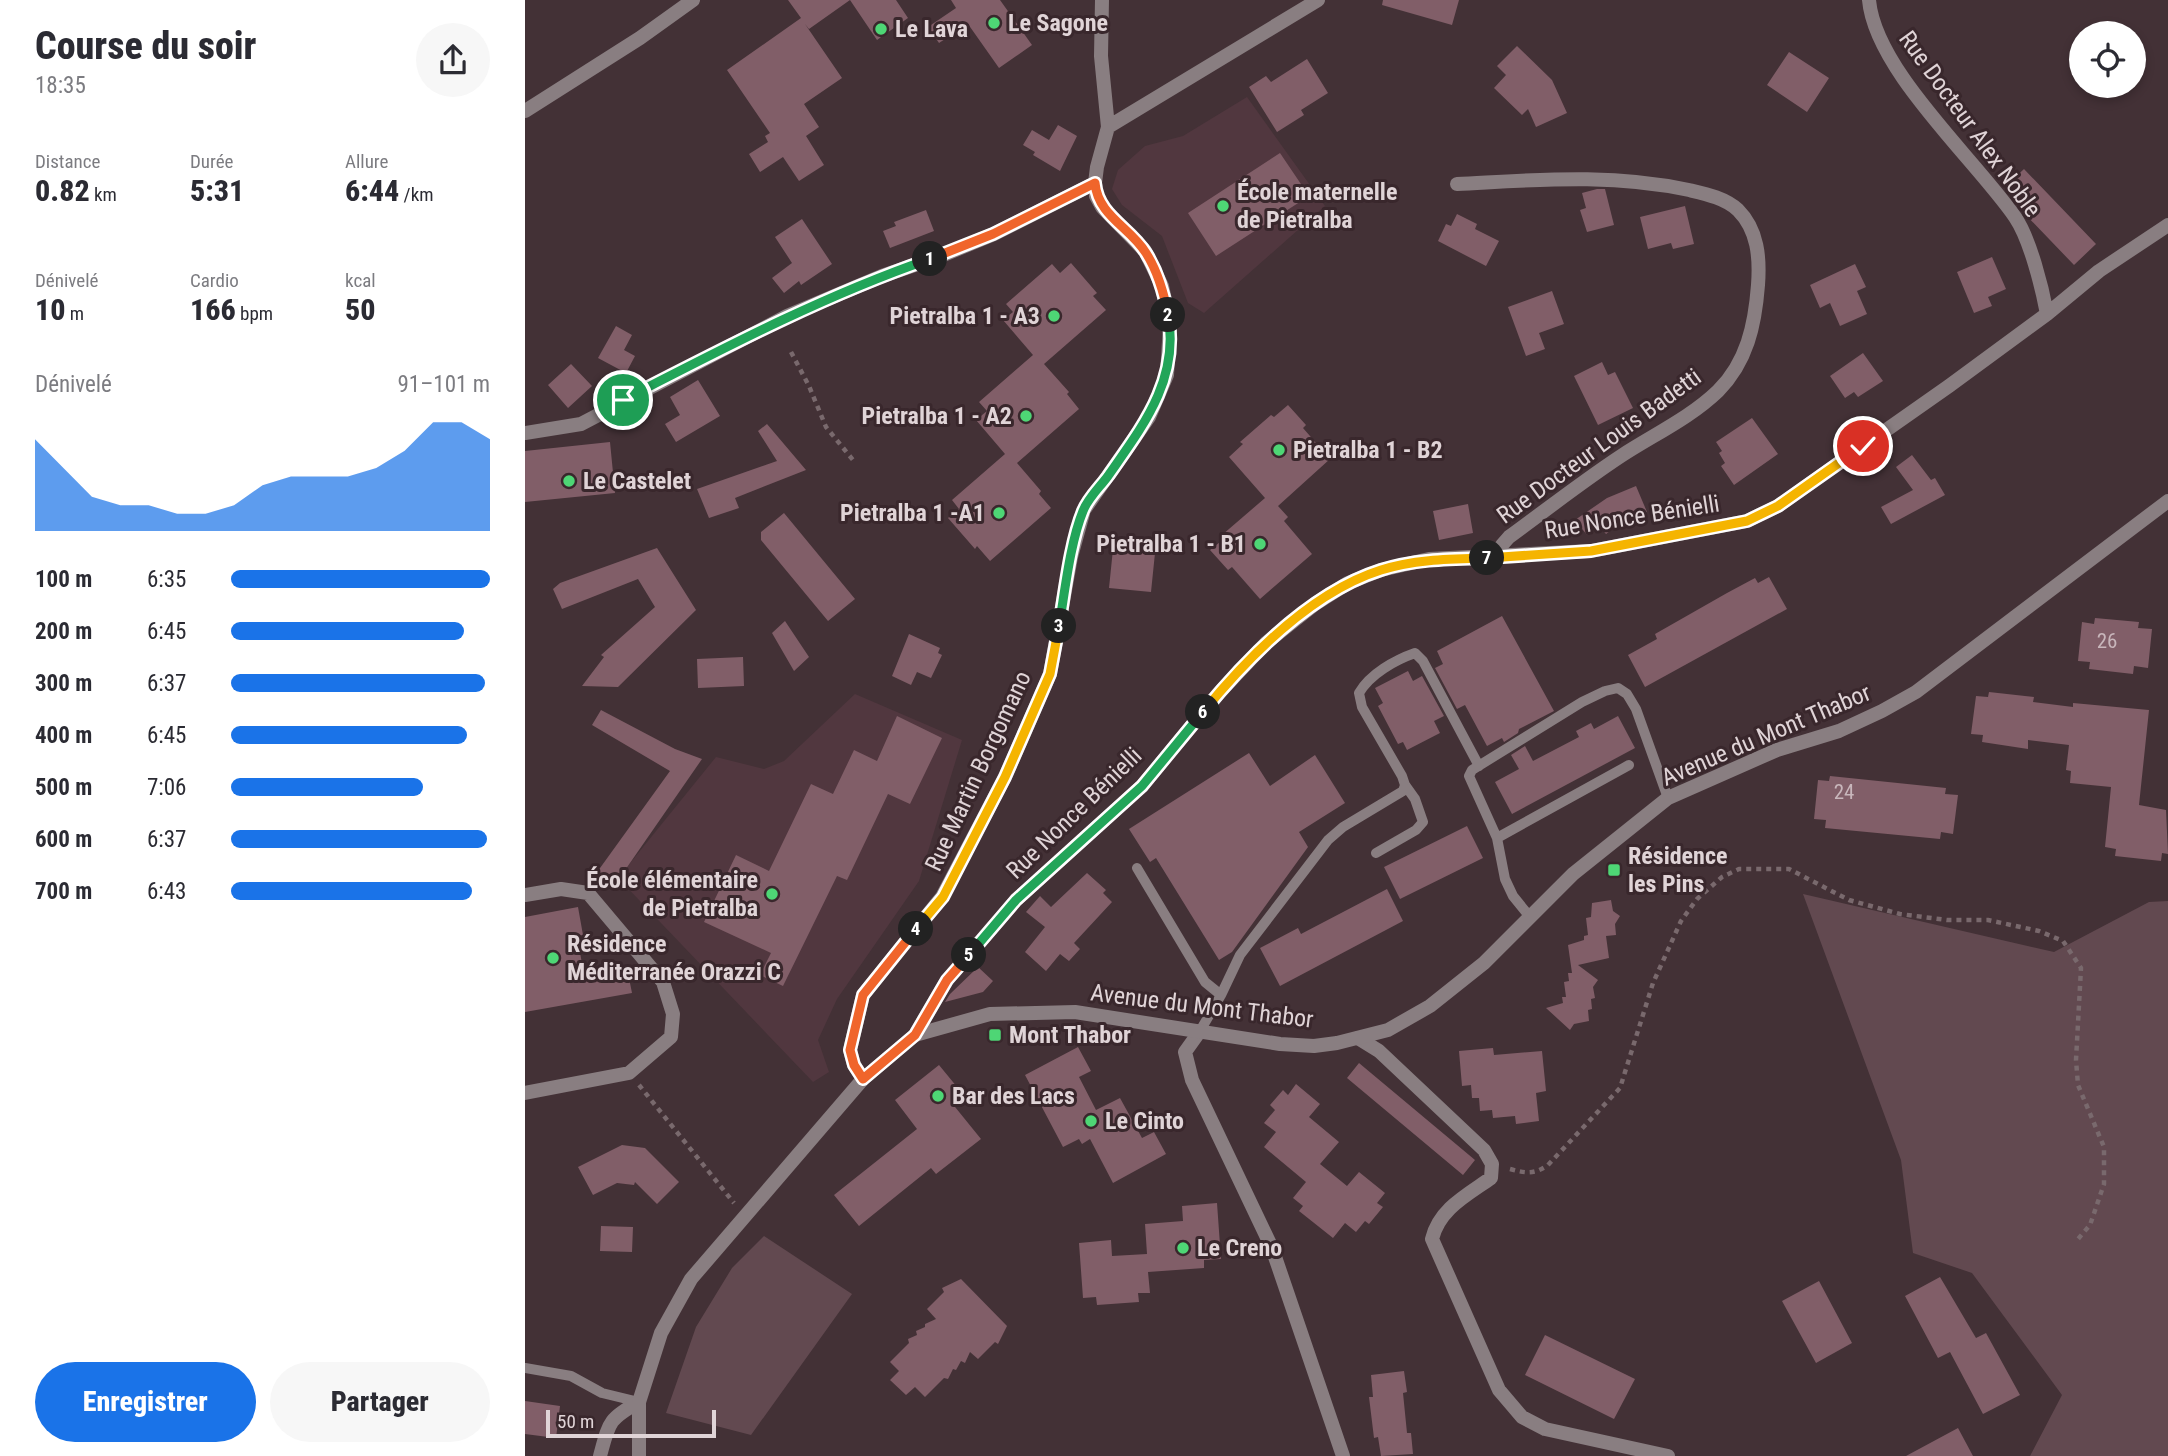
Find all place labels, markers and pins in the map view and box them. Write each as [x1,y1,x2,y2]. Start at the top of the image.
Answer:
place label: Le Sagone [1008,9,1108,37]
place label: Le Lava [895,15,968,43]
marker: Le Sagone [986,15,1002,31]
marker: Le Lava [873,21,889,37]
place label: École maternelle de Pietralba [1237,178,1397,234]
marker: École maternelle de Pietralba [1215,198,1231,214]
pin: 1 [913,242,947,276]
pin: 2 [1151,298,1185,332]
place label: Pietralba 1 - A3 [889,302,1040,330]
marker: Pietralba 1 - A3 [1046,308,1062,324]
pin [593,370,653,430]
place label: Pietralba 1 - A2 [861,402,1012,430]
marker: Pietralba 1 - A2 [1018,408,1034,424]
pin [1833,416,1893,476]
place label: Pietralba 1 - B2 [1293,436,1443,464]
marker: Pietralba 1 - B2 [1271,442,1287,458]
place label: Le Castelet [583,467,691,495]
marker: Le Castelet [561,473,577,489]
place label: Pietralba 1 -A1 [840,499,985,527]
marker: Pietralba 1 -A1 [991,505,1007,521]
place label: Pietralba 1 - B1 [1096,530,1246,558]
marker: Pietralba 1 - B1 [1252,536,1268,552]
pin: 7 [1469,540,1504,576]
pin: 3 [1041,608,1077,644]
pin: 6 [1185,694,1221,730]
place label: Résidence les Pins [1628,842,1727,898]
marker: Résidence les Pins [1606,862,1622,878]
place label: École élémentaire de Pietralba [586,866,758,922]
marker: École élémentaire de Pietralba [764,886,780,902]
pin: 4 [899,912,933,946]
place label: Résidence Méditerranée Orazzi C [567,930,781,986]
pin: 5 [951,937,987,972]
marker: Résidence Méditerranée Orazzi C [545,950,561,966]
place label: Mont Thabor [1009,1021,1131,1049]
marker: Mont Thabor [987,1027,1003,1043]
place label: Bar des Lacs [952,1082,1075,1110]
marker: Bar des Lacs [930,1088,946,1104]
place label: Le Cinto [1105,1107,1184,1135]
marker: Le Cinto [1083,1113,1099,1129]
place label: Le Creno [1197,1234,1282,1262]
marker: Le Creno [1175,1240,1191,1256]

